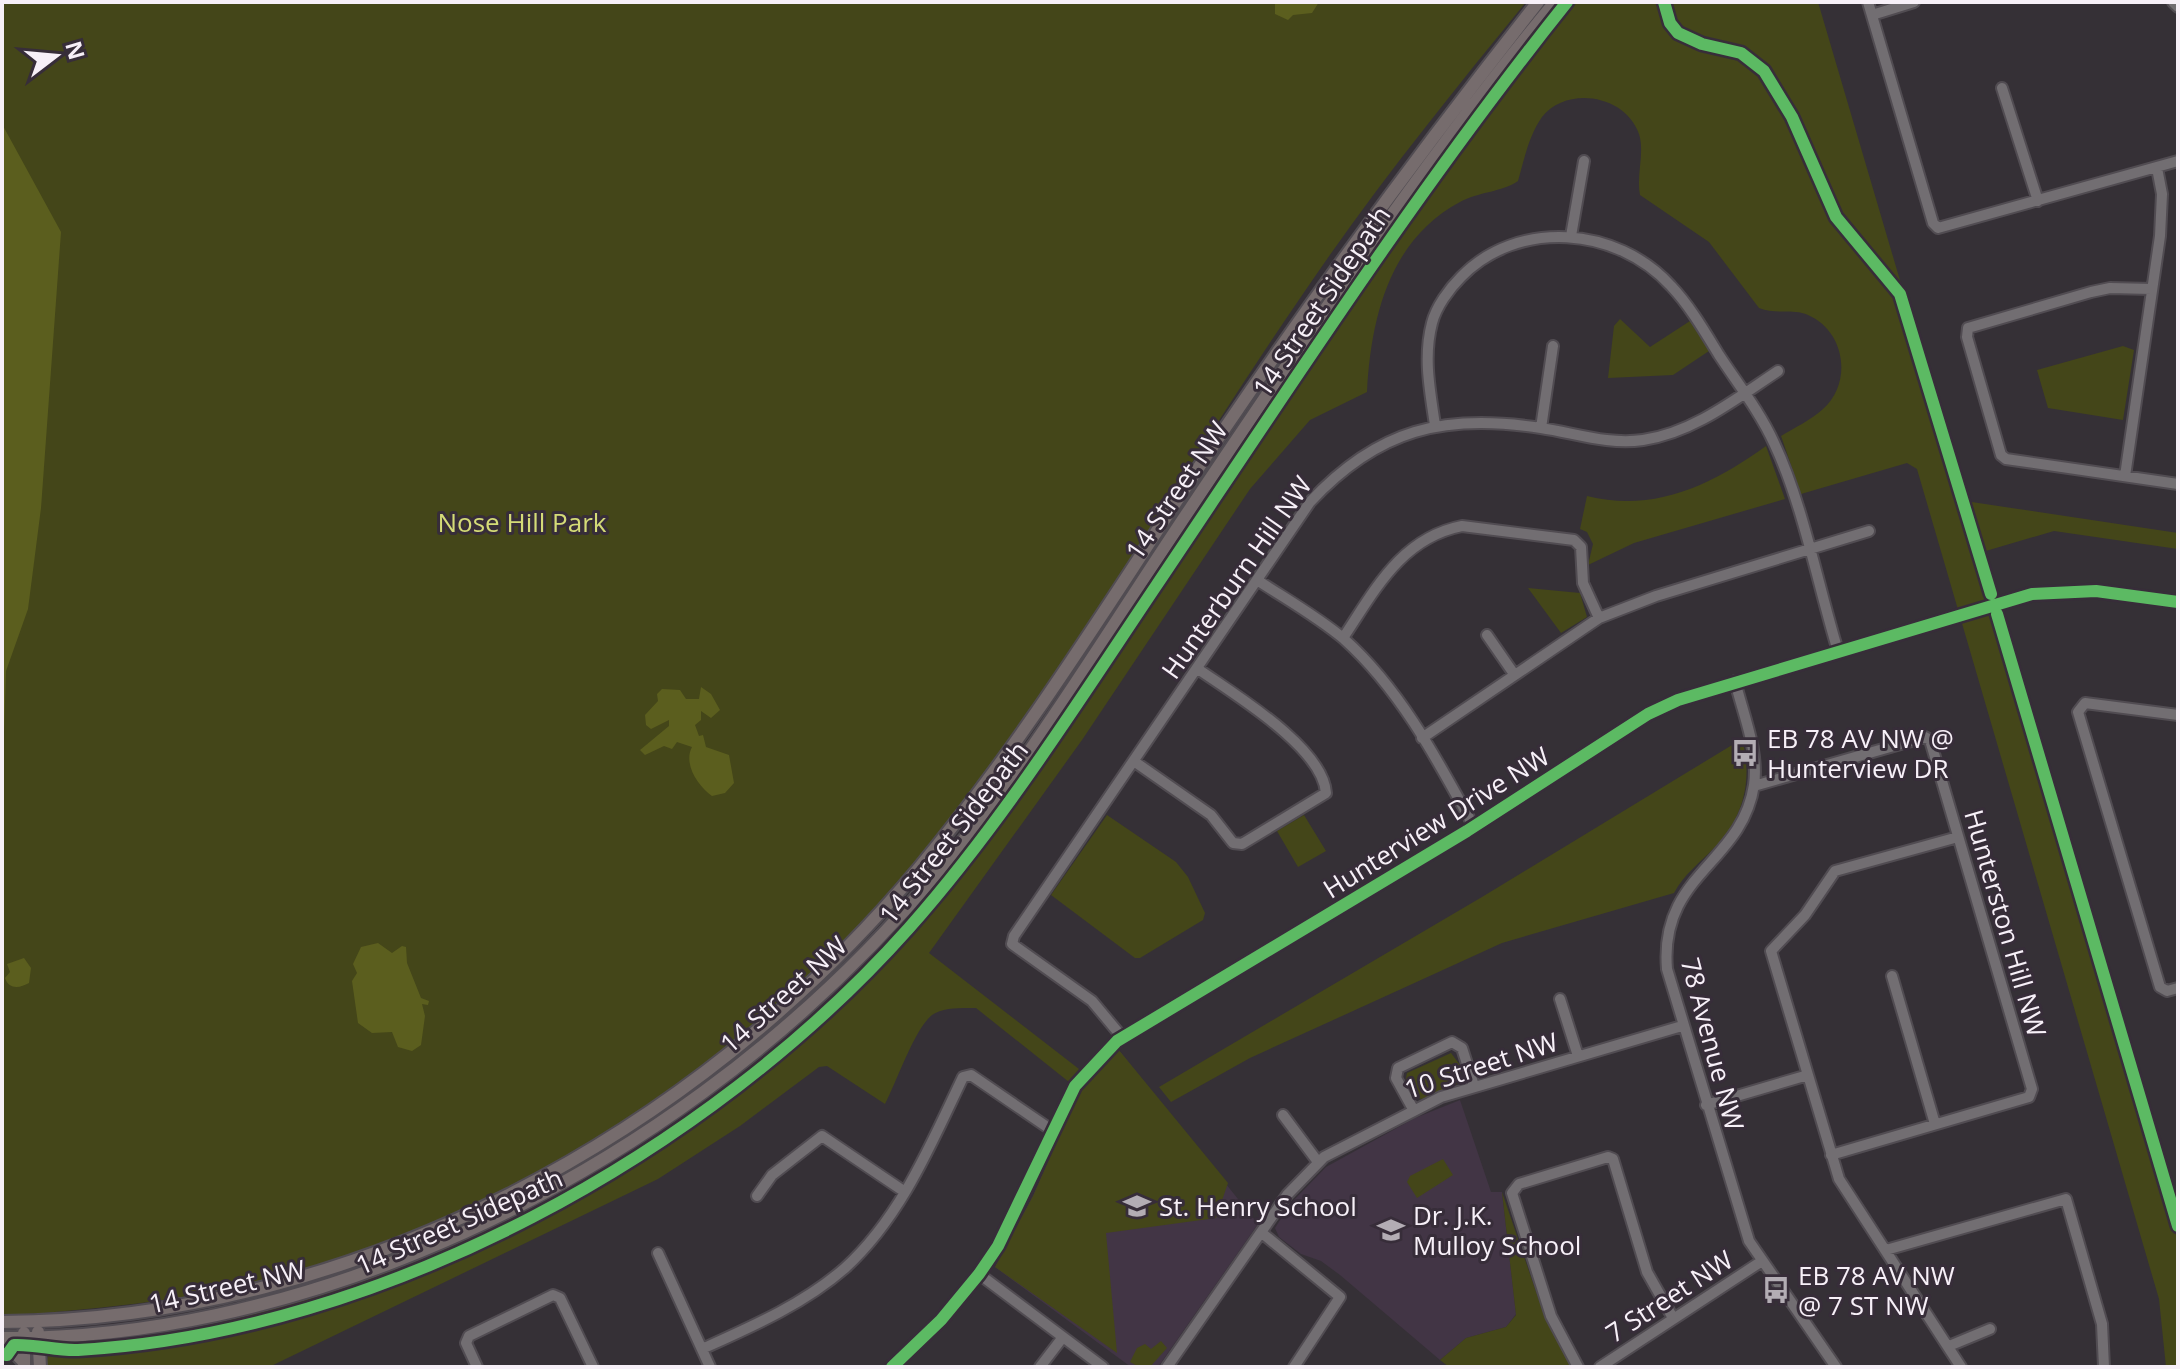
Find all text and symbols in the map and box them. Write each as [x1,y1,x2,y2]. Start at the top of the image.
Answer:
north arrow [16,16,96,96]
text: N [59,37,93,63]
street label: 14 Street Sidepath [1244,199,1398,403]
street label: 14 Street NW [1116,414,1236,566]
street label: Hunterburn Hill NW [1152,468,1320,686]
park label: Nose Hill Park [438,504,607,540]
place label: EB 78 AV NW @ Hunterview DR [1767,720,1954,786]
street label: 14 Street Sidepath [870,733,1036,931]
street label: Hunterview Drive NW [1316,738,1556,906]
bus stop icon: EB 78 AV NW @ Hunterview DR [1730,738,1760,768]
street label: Hunterston Hill NW [1956,805,2056,1041]
street label: 14 Street NW [712,927,854,1061]
street label: 78 Avenue NW [1673,954,1753,1134]
street label: 10 Street NW [1400,1023,1562,1107]
street label: 14 Street Sidepath [350,1159,568,1283]
place label: St. Henry School [1159,1188,1357,1224]
school or university icon: St. Henry School [1122,1191,1152,1221]
place label: Dr. J.K. Mulloy School [1413,1197,1581,1263]
school or university icon: Dr. J.K. Mulloy School [1376,1215,1406,1245]
street label: 7 Street NW [1599,1242,1739,1350]
street label: 14 Street NW [145,1251,309,1321]
place label: EB 78 AV NW @ 7 ST NW [1798,1257,1955,1323]
bus stop icon: EB 78 AV NW @ 7 ST NW [1761,1275,1791,1305]

